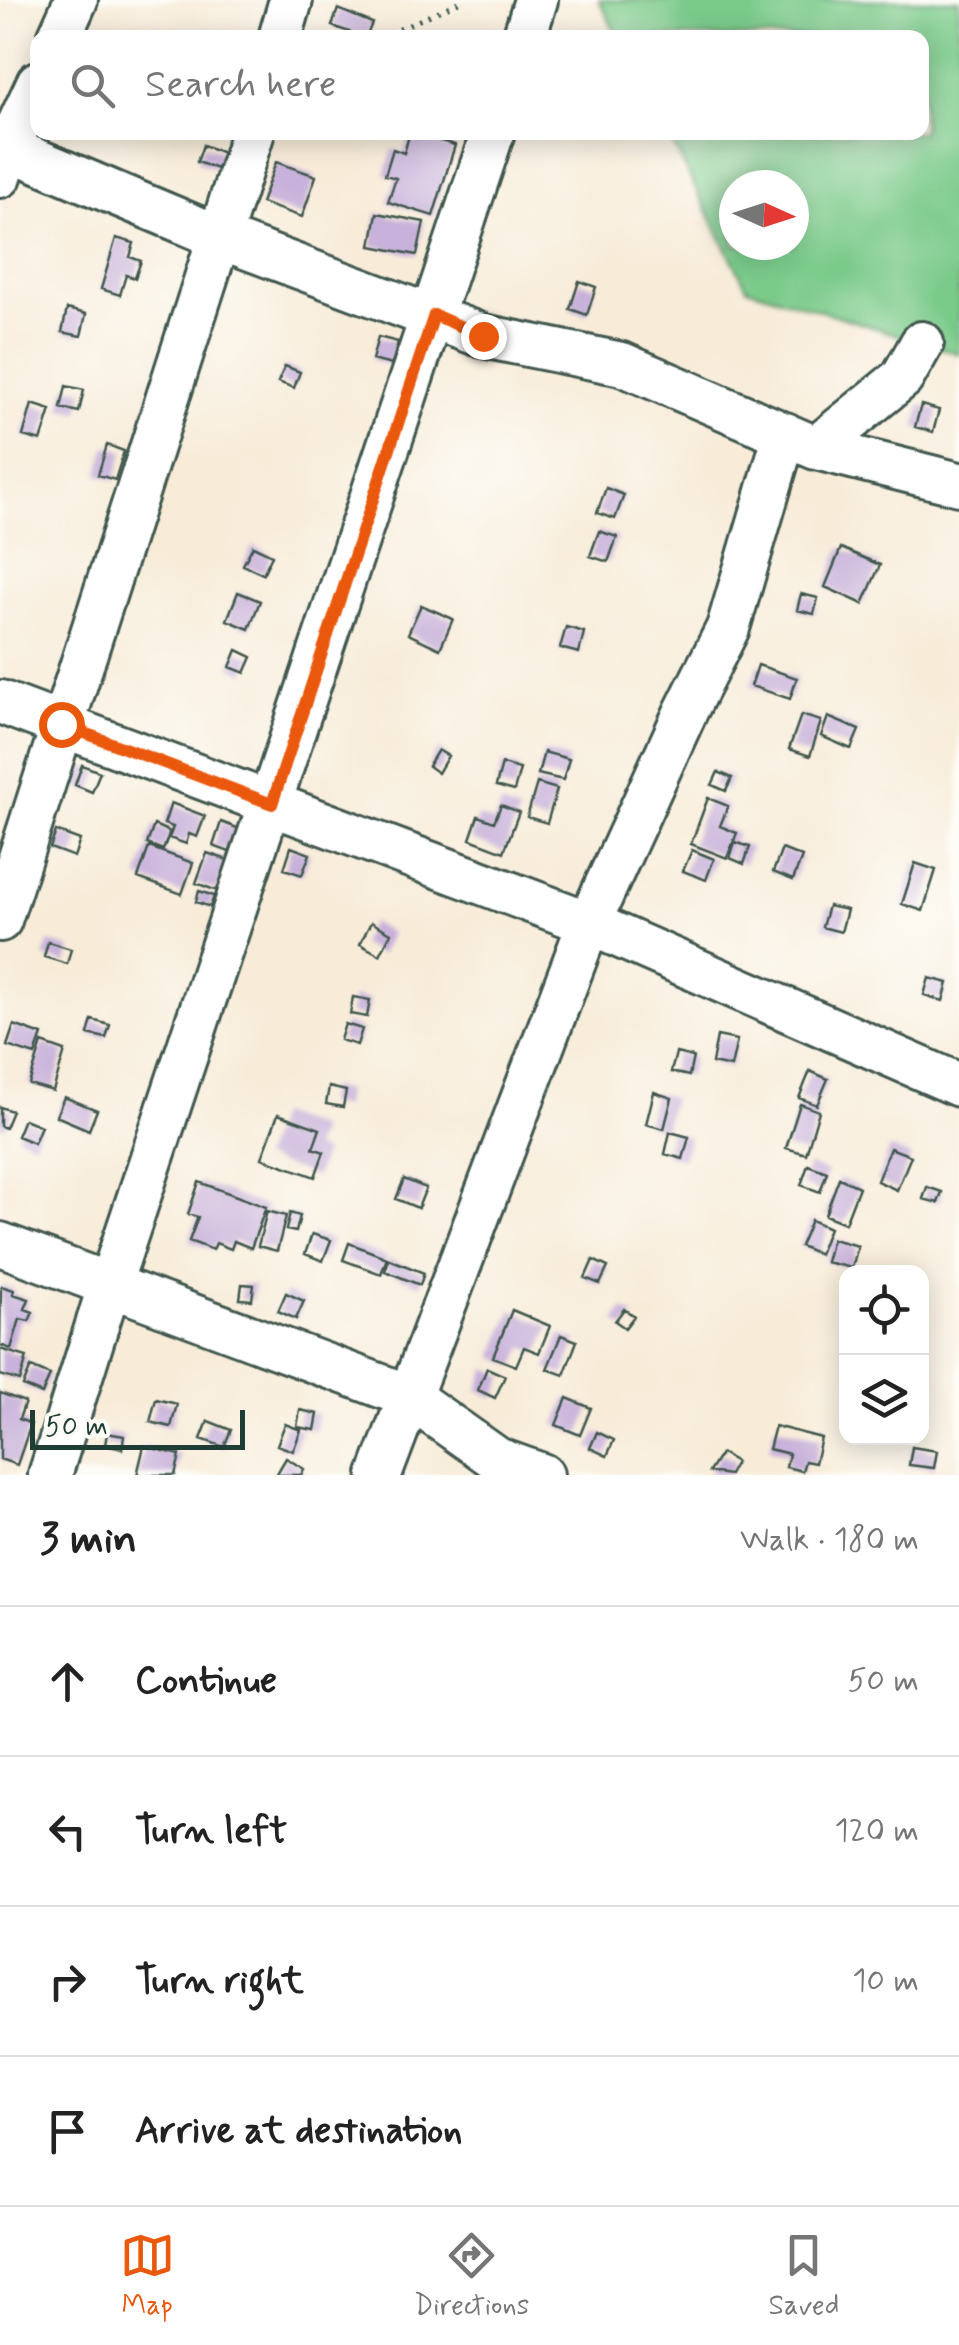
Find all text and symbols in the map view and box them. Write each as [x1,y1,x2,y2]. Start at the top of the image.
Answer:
search box [30,30,929,140]
icon: search [65,58,120,113]
text: Search here [145,61,336,110]
north arrow [719,170,809,260]
route end [461,314,507,360]
route start [39,702,85,748]
map controls [839,1265,929,1445]
button: locate [839,1265,929,1355]
button: layers [839,1355,929,1445]
scale bar [30,1405,245,1450]
text: 50 m [45,1409,108,1446]
text: 3 min [40,1513,137,1568]
text: Walk · 180 m [740,1519,919,1561]
icon: ahead [40,1654,95,1709]
text: Continue [135,1657,277,1706]
text: 50 m [847,1660,919,1702]
icon: left [40,1804,95,1859]
text: Turn left [135,1807,287,1856]
text: 120 m [834,1810,919,1852]
icon: right [40,1954,95,2009]
text: Turn right [135,1957,304,2006]
text: 10 m [852,1960,919,2002]
icon: arrive [40,2104,95,2159]
text: Arrive at destination [135,2107,462,2156]
tab: Map [120,2228,175,2325]
tab: Directions [414,2228,529,2325]
tab: Saved [769,2228,839,2325]

